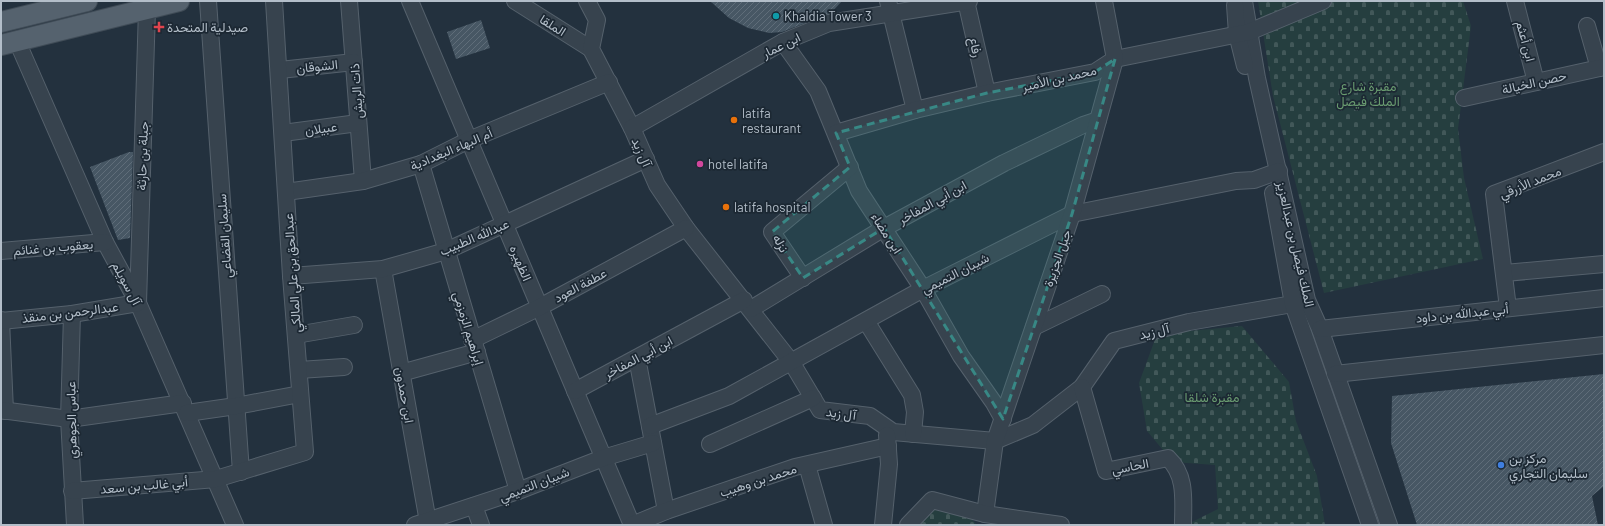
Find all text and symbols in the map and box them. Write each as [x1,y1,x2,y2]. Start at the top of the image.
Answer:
place label: Khaldia Tower 3 [784,8,872,24]
street label: الملقا [537,11,569,39]
marker: Khaldia Tower 3 [771,11,781,21]
place label: صيدلية المتحدة [167,19,248,35]
street label: ابن أعثم [1512,19,1539,63]
marker: صيدلية المتحدة [154,22,164,32]
street label: ابن عمار [758,29,803,62]
street label: رفاع [964,35,986,59]
street label: الشوقان [295,56,339,77]
street label: محمد بن الأمير [1019,62,1098,96]
street label: ذات الريش [346,63,367,119]
street label: حصن الخيالة [1500,67,1569,98]
park label: مقبرة شارع الملك فيصل [1336,78,1400,110]
place label: latifa restaurant [742,105,801,136]
marker: latifa restaurant [729,115,739,125]
street label: عبيلان [304,118,339,139]
street label: جبلة بن حارثة [133,121,152,191]
street label: أم البهاء البغدادية [407,124,495,174]
street label: آل زيد [628,135,656,170]
place label: hotel latifa [708,156,768,172]
marker: hotel latifa [695,159,705,169]
street label: محمد الأزرقي [1497,162,1564,204]
street label: ابن أبي المفاخر [894,177,970,230]
street label: الملك فيصل بن عبدالعزيز [1273,179,1318,309]
street label: سليمان القضاعي [213,193,238,279]
place label: latifa hospital [734,199,810,215]
marker: latifa hospital [721,202,731,212]
street label: ابن مضاء [867,210,906,257]
street label: عبدالحق بن علي المالكي [280,212,307,333]
street label: عبدالله الطبيب [437,215,511,259]
street label: جبل الجزيرة [1040,227,1075,289]
street label: نزله [769,231,793,256]
street label: يعقوب بن غنائم [12,236,94,259]
street label: الظهيره [505,243,536,284]
street label: شيبان التميمي [918,249,993,300]
street label: آل سويلم [108,258,146,309]
street label: عطفة العود [551,264,610,306]
street label: إبراهيم الزمزمي [447,289,488,368]
street label: عبدالرحمن بن منقذ [21,298,120,327]
street label: أبي عبدالله بن داود [1415,300,1510,329]
street label: آل زيد [1137,319,1172,343]
street label: ابن أبي المفاخر [600,332,677,385]
street label: ابن حمدون [391,366,418,424]
street label: عباس الجوهري [62,381,83,459]
park label: مقبرة شلقا [1185,389,1239,406]
street label: آل زيد [825,403,858,424]
place label: مركز بن سليمان التجاري [1509,450,1588,484]
street label: الحاسي [1110,455,1151,480]
street label: محمد بن وهيب [717,460,799,501]
marker: مركز بن سليمان التجاري [1496,460,1506,470]
street label: شيبان التميمي [497,463,572,508]
street label: أبي غالب بن سعد [99,473,189,500]

